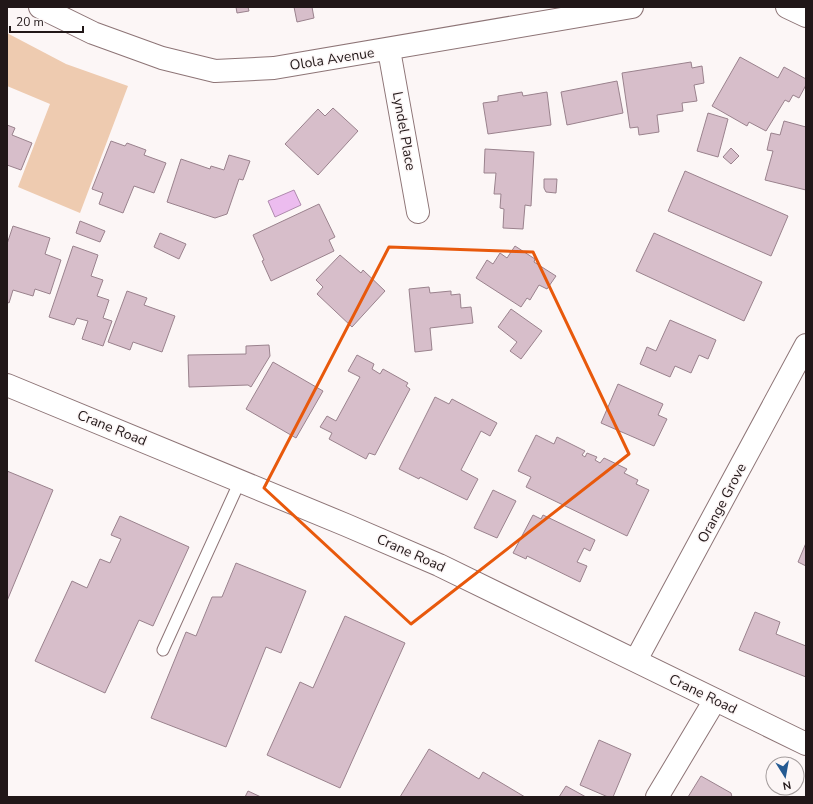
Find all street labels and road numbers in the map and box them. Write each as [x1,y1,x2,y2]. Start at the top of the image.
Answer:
street label: Olola Avenue [288,43,376,75]
street label: Lyndel Place [388,90,420,172]
street label: Crane Road [74,405,150,451]
street label: Orange Grove [693,460,751,546]
street label: Crane Road [374,529,448,577]
street label: Crane Road [666,669,740,719]

